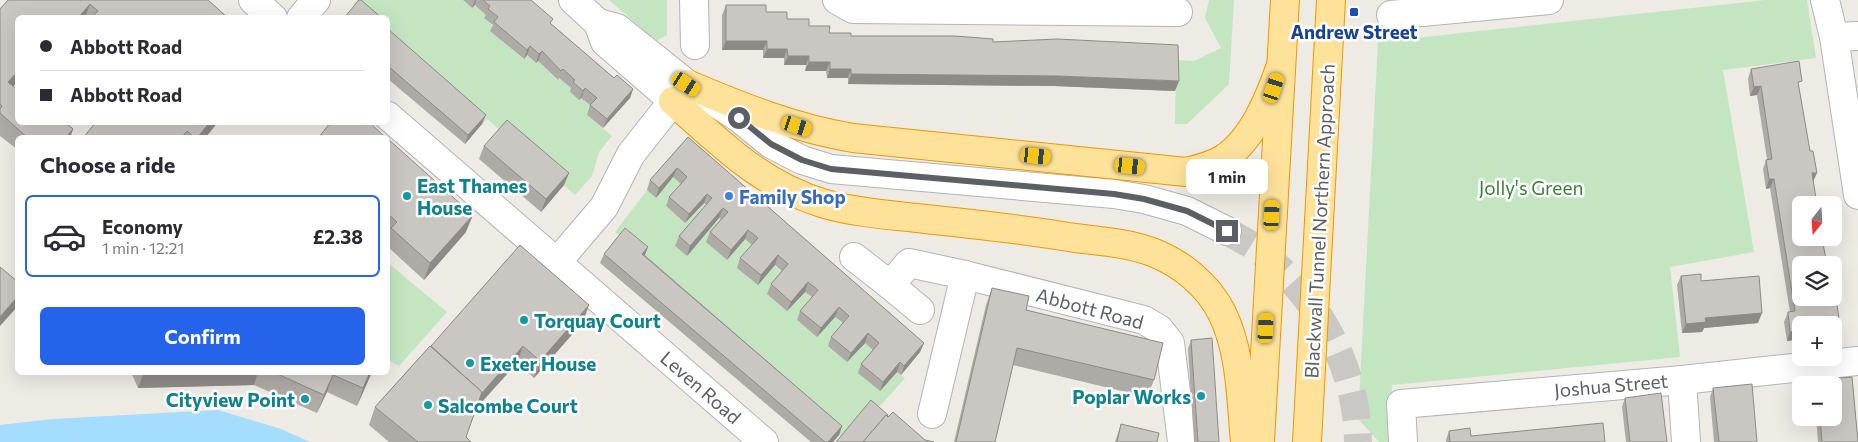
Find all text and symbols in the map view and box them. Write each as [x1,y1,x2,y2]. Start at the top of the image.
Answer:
marker: Andrew Street [1348,6,1360,18]
place label: Andrew Street [1290,20,1418,43]
text: Abbott Road [70,35,182,58]
street label: Blackwall Tunnel Northern Approach [1299,63,1339,379]
car [669,70,702,98]
car [1262,71,1285,105]
text: Abbott Road [70,83,182,106]
route start [728,107,750,129]
car [780,114,813,138]
car [1020,147,1051,165]
text: Choose a ride [40,151,175,178]
car [1114,157,1145,175]
callout: 1 min [1186,158,1268,194]
text: 1 min [1208,167,1246,186]
place label: East Thames House [417,174,528,219]
park label: Jolly's Green [1479,176,1583,199]
place label: Family Shop [739,185,846,208]
marker: East Thames House [401,190,413,202]
marker: Family Shop [723,190,735,202]
north arrow [1792,196,1842,246]
map controls [1792,196,1842,426]
car [1263,200,1280,230]
icon: car [42,214,87,259]
text: Economy [102,215,183,238]
route end [1216,220,1238,242]
text: £2.38 [313,225,363,248]
text: 1 min · 12:21 [102,238,184,257]
button: layers [1792,256,1842,306]
street label: Abbott Road [1034,283,1146,333]
button: Confirm [40,307,365,365]
place label: Torquay Court [534,309,661,332]
car [1257,313,1274,343]
marker: Torquay Court [518,314,530,326]
button: + [1792,316,1842,366]
street label: Leven Road [656,346,746,428]
place label: Exeter House [480,352,596,375]
marker: Exeter House [464,357,476,369]
street label: Joshua Street [1553,369,1669,401]
button: − [1792,376,1842,426]
place label: Poplar Works [1072,385,1191,408]
place label: Cityview Point [166,388,295,411]
marker: Poplar Works [1195,390,1207,402]
marker: Cityview Point [299,393,311,405]
place label: Salcombe Court [438,394,578,417]
marker: Salcombe Court [422,399,434,411]

